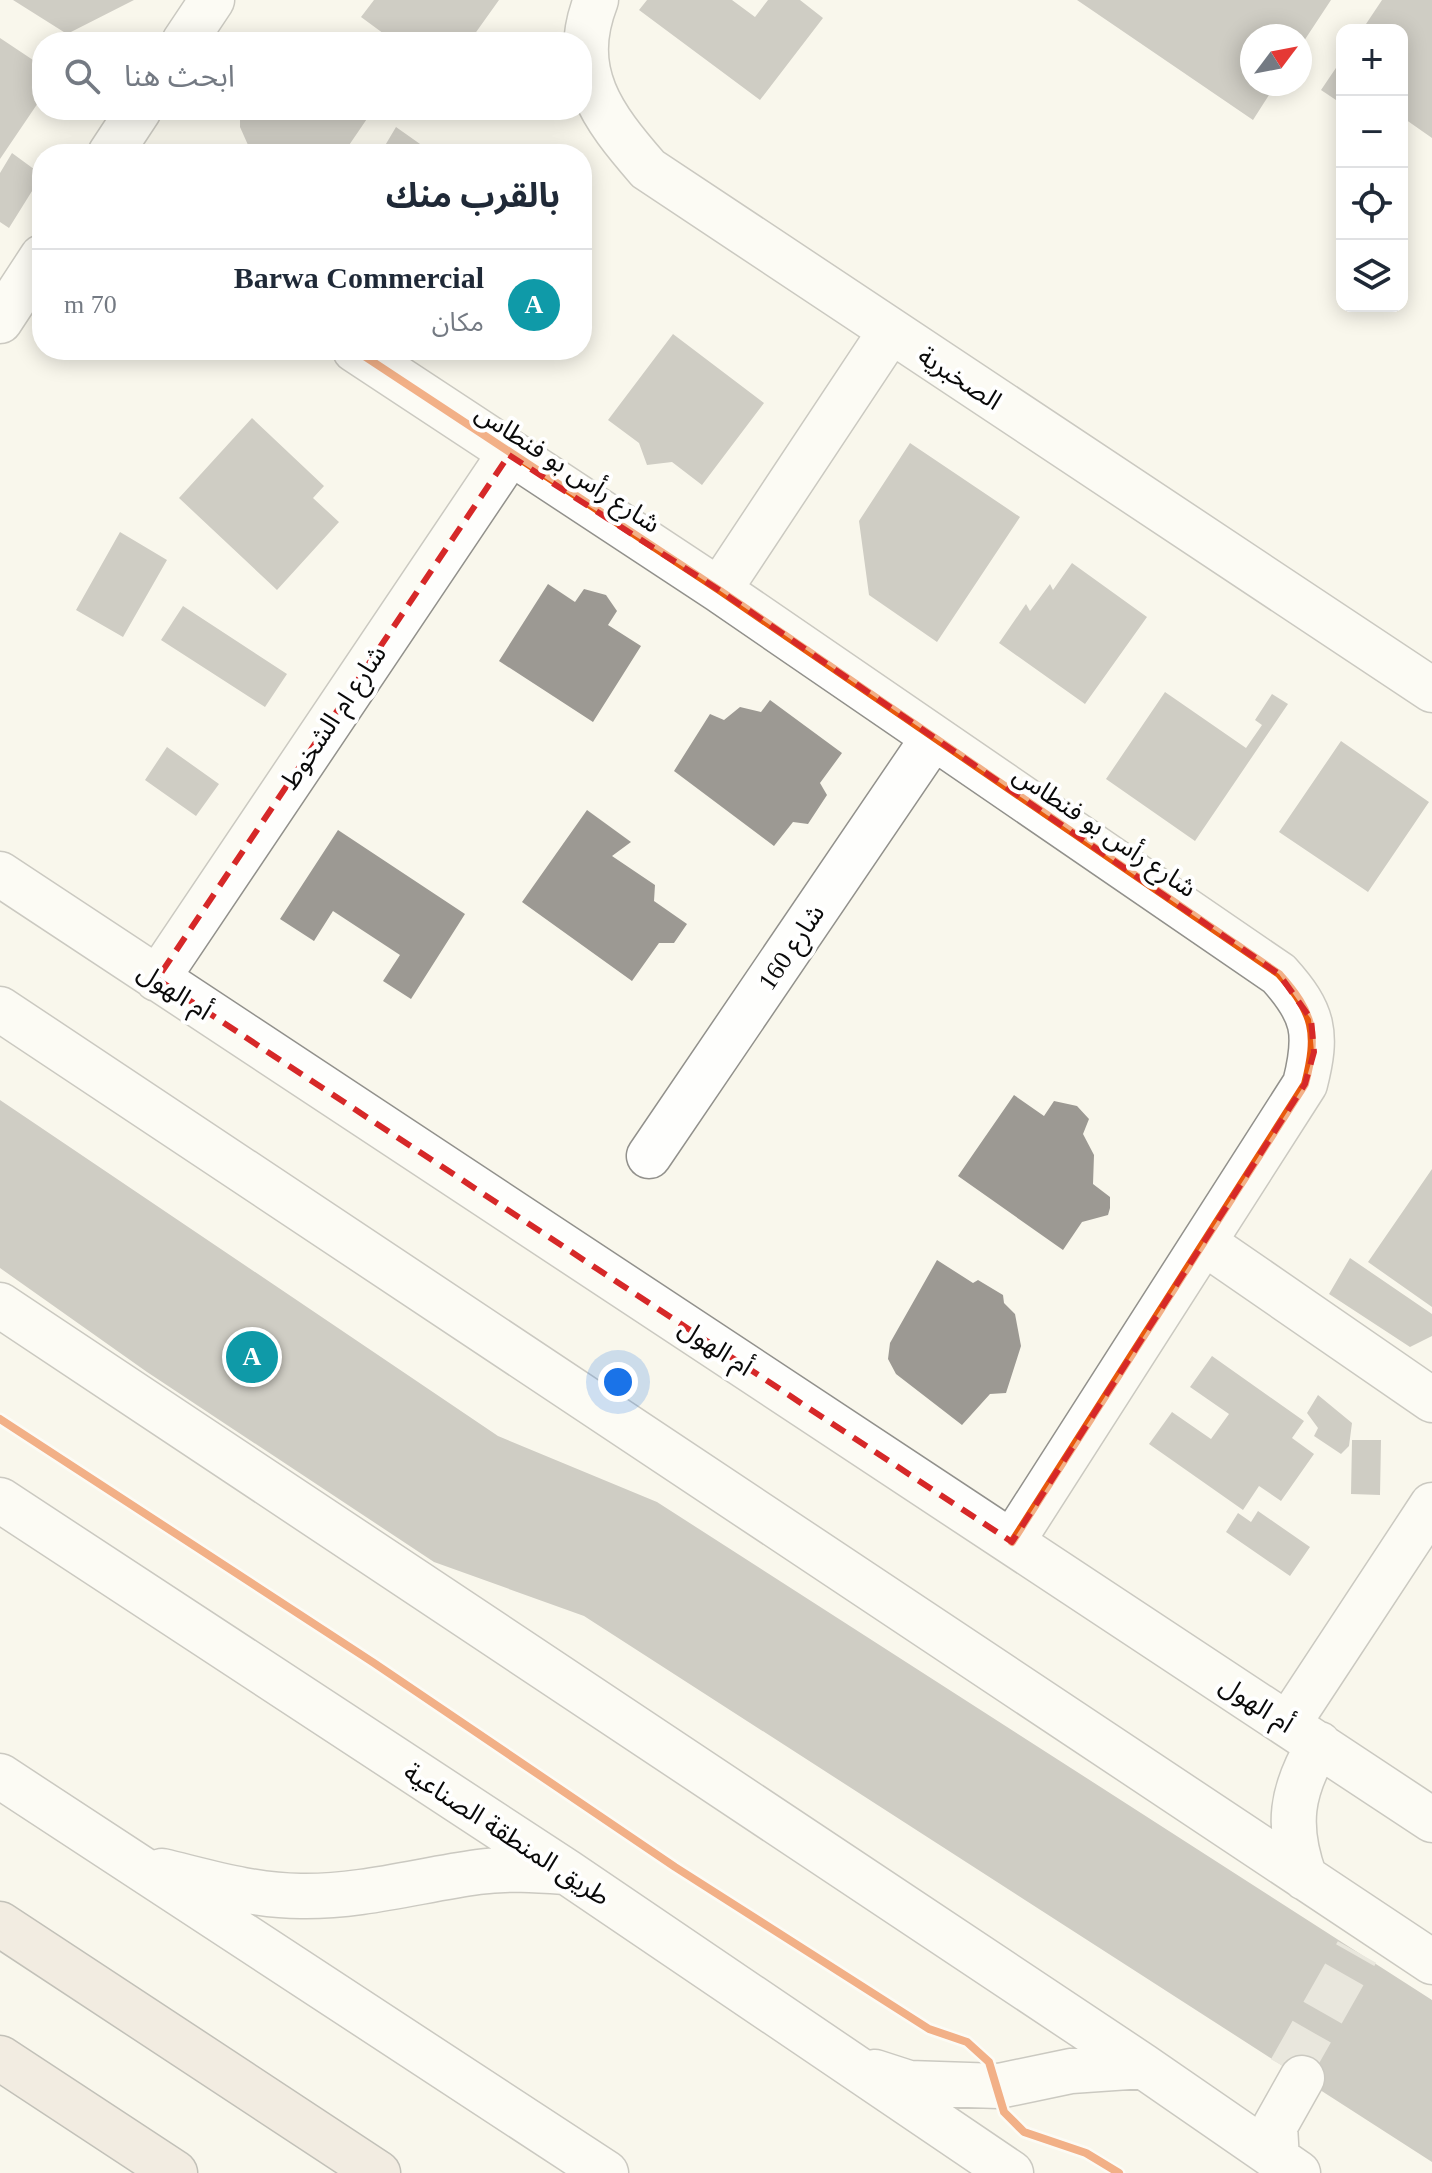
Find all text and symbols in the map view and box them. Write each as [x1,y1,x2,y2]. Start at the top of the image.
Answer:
north arrow [1240,24,1312,96]
map controls [1336,24,1408,312]
button: + [1336,24,1408,96]
search box [32,32,592,120]
icon: search [60,54,104,98]
text: ابحث هنا [124,59,235,92]
button: − [1336,96,1408,168]
button: locate [1336,168,1408,240]
text: بالقرب منك [386,177,560,214]
button: layers [1336,240,1408,312]
text: Barwa Commercial [234,261,484,294]
text: 70 m [64,290,117,319]
text: A [525,290,543,319]
text: مكان [432,308,484,337]
street label: الصخبرية [913,341,1007,416]
street label: شارع رأس بو فنطاس [468,396,667,542]
street label: شارع ام الشخوط [275,640,396,797]
street label: شارع رأس بو فنطاس [1006,758,1203,907]
street label: شارع 160 [752,899,834,997]
street label: أم الهول [130,955,218,1030]
street label: أم الهول [671,1311,759,1386]
pin: A [226,1327,278,1387]
your location [598,1362,638,1402]
street label: أم الهول [1212,1668,1300,1743]
street label: طريق المنطقة الصناعية [398,1757,615,1913]

